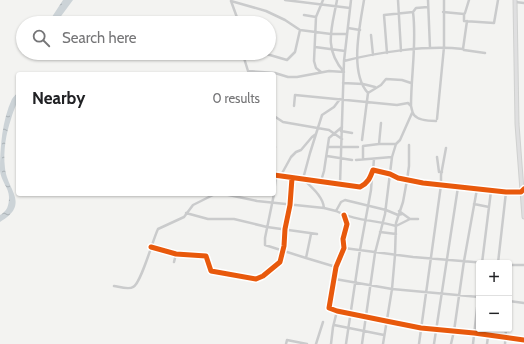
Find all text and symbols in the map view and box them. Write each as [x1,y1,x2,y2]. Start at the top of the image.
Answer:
search box [16,16,276,60]
icon: search [30,27,52,49]
text: Search here [62,29,137,47]
text: Nearby [32,88,85,108]
text: 0 results [212,90,260,106]
map controls [476,260,512,332]
button: + [476,260,512,296]
button: − [476,296,512,332]

